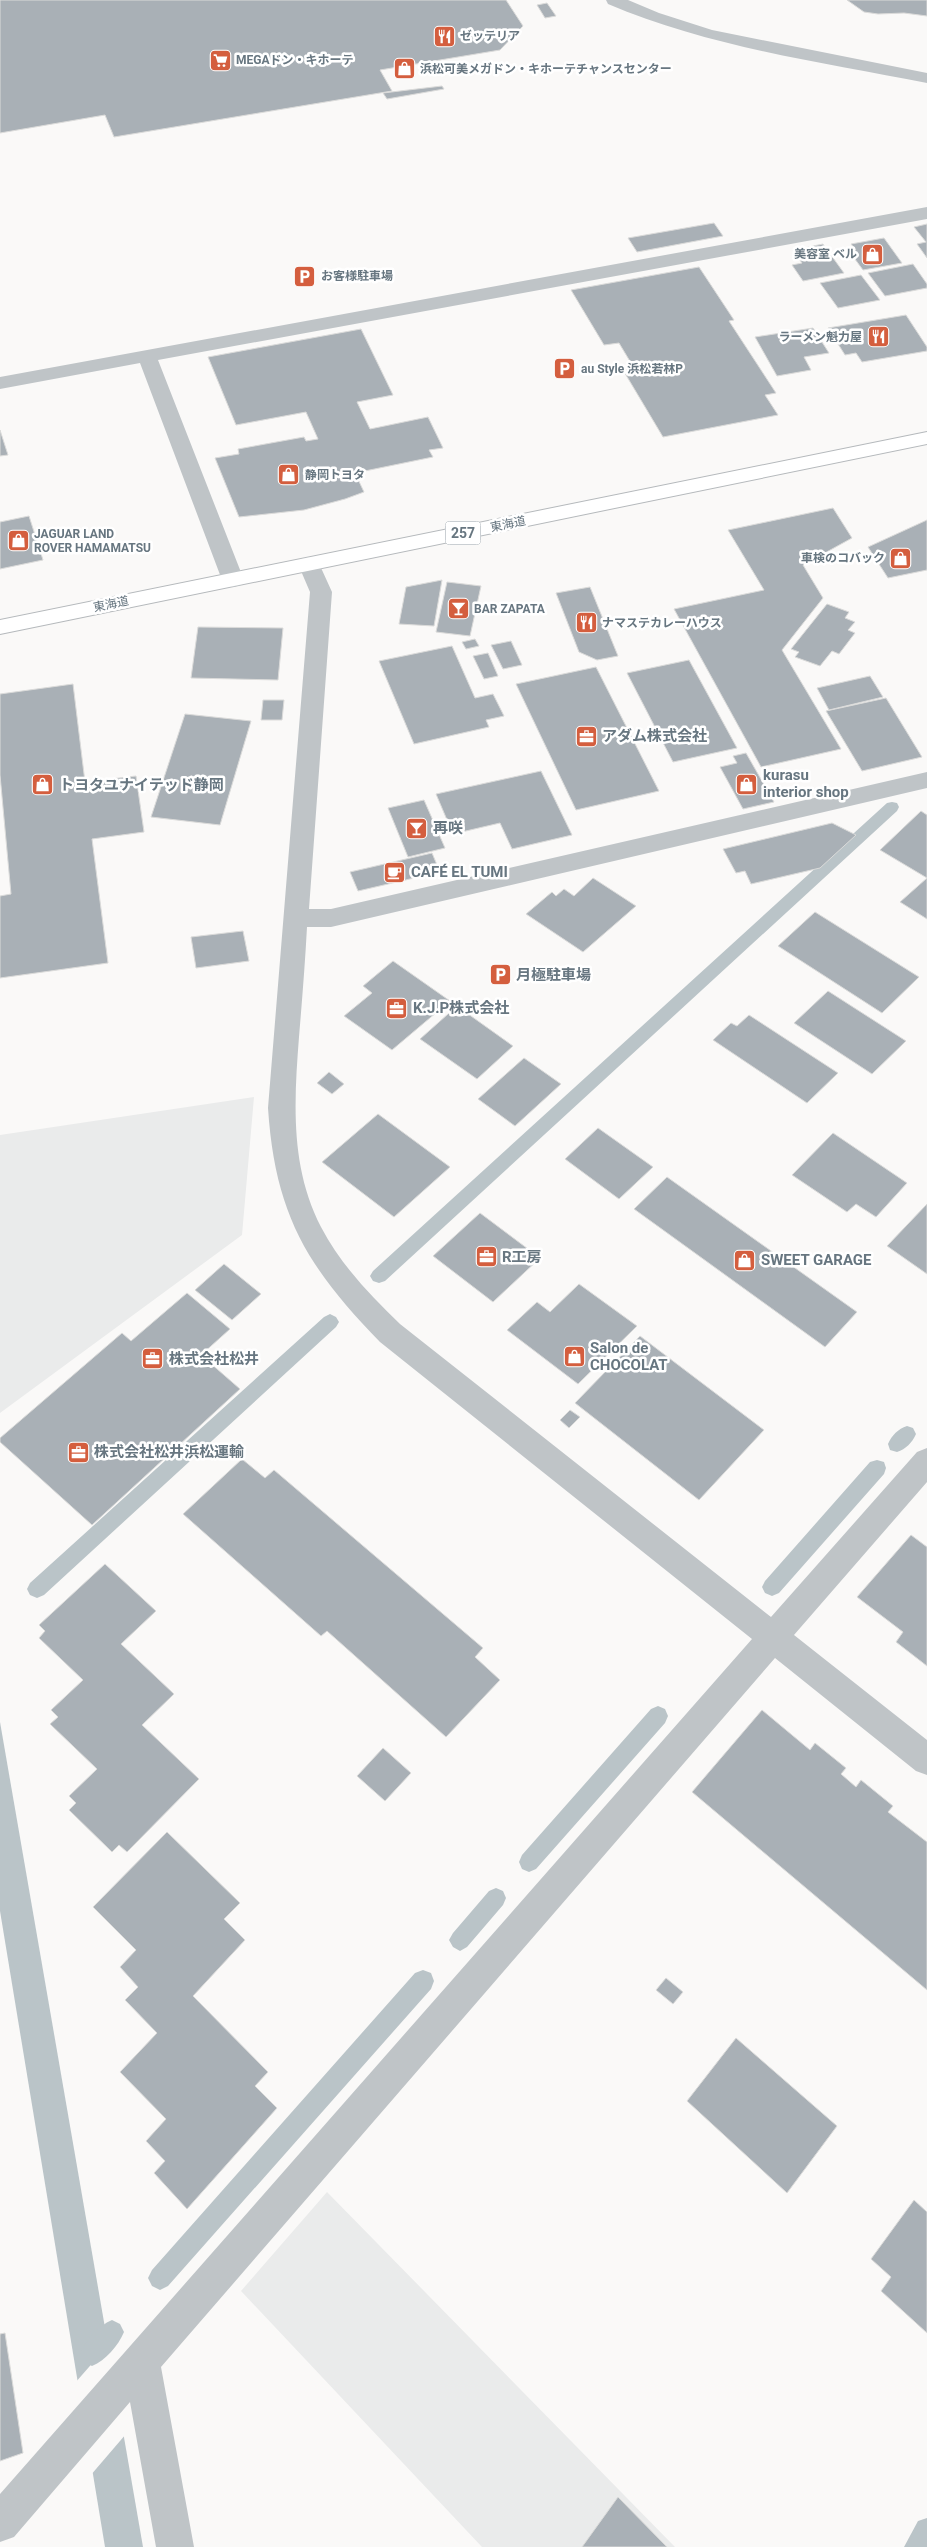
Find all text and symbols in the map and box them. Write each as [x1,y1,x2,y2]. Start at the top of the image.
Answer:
restaurant icon: ゼッテリア [432,24,456,48]
place label: ゼッテリア [460,29,520,43]
supermarket icon: MEGAドン・キホーテ [208,48,232,72]
place label: MEGAドン・キホーテ [236,53,354,67]
shop icon: 浜松可美メガドン・キホーテチャンスセンター [392,57,416,81]
place label: 浜松可美メガドン・キホーテチャンスセンター [420,62,672,76]
shop icon: 美容室 ベル [861,242,885,266]
place label: 美容室 ベル [794,247,857,261]
parking icon: お客様駐車場 [293,264,317,288]
place label: お客様駐車場 [321,269,393,283]
restaurant icon: ラーメン魁力屋 [866,325,890,349]
place label: ラーメン魁力屋 [778,330,862,344]
parking icon: au Style 浜松若林P [553,357,577,381]
place label: au Style 浜松若林P [581,362,683,376]
shop icon: 静岡トヨタ [277,463,301,487]
place label: 静岡トヨタ [305,468,365,482]
street label: 東海道 [489,513,527,535]
road number: 257 [446,522,480,544]
place label: JAGUAR LAND ROVER HAMAMATSU [34,527,151,555]
shop icon: JAGUAR LAND ROVER HAMAMATSU [6,529,30,553]
shop icon: 車検のコバック [889,546,913,570]
place label: 車検のコバック [801,551,885,565]
street label: 東海道 [92,593,130,615]
bar icon: BAR ZAPATA [446,597,470,621]
place label: BAR ZAPATA [474,602,546,616]
restaurant icon: ナマステカレーハウス [574,611,598,635]
place label: ナマステカレーハウス [602,616,722,630]
office icon: アダム株式会社 [574,724,598,748]
place label: アダム株式会社 [602,727,707,745]
place label: kurasu interior shop [763,766,849,801]
shop icon: kurasu interior shop [735,772,759,796]
shop icon: トヨタユナイテッド静岡 [31,773,55,797]
place label: トヨタユナイテッド静岡 [59,776,224,794]
bar icon: 再咲 [405,816,429,840]
place label: 再咲 [433,819,463,837]
cafe icon: CAFÉ EL TUMI [383,860,407,884]
place label: CAFÉ EL TUMI [411,863,508,881]
parking icon: 月極駐車場 [488,963,512,987]
place label: 月極駐車場 [516,966,591,984]
office icon: K.J.P株式会社 [385,996,409,1020]
place label: K.J.P株式会社 [413,999,509,1017]
office icon: R工房 [474,1245,498,1269]
place label: R工房 [502,1248,542,1266]
shop icon: SWEET GARAGE [733,1248,757,1272]
place label: SWEET GARAGE [761,1251,872,1269]
place label: Salon de CHOCOLAT [590,1339,668,1374]
shop icon: Salon de CHOCOLAT [562,1345,586,1369]
office icon: 株式会社松井 [141,1347,165,1371]
place label: 株式会社松井 [169,1350,259,1368]
office icon: 株式会社松井浜松運輸 [66,1440,90,1464]
place label: 株式会社松井浜松運輸 [94,1443,244,1461]

